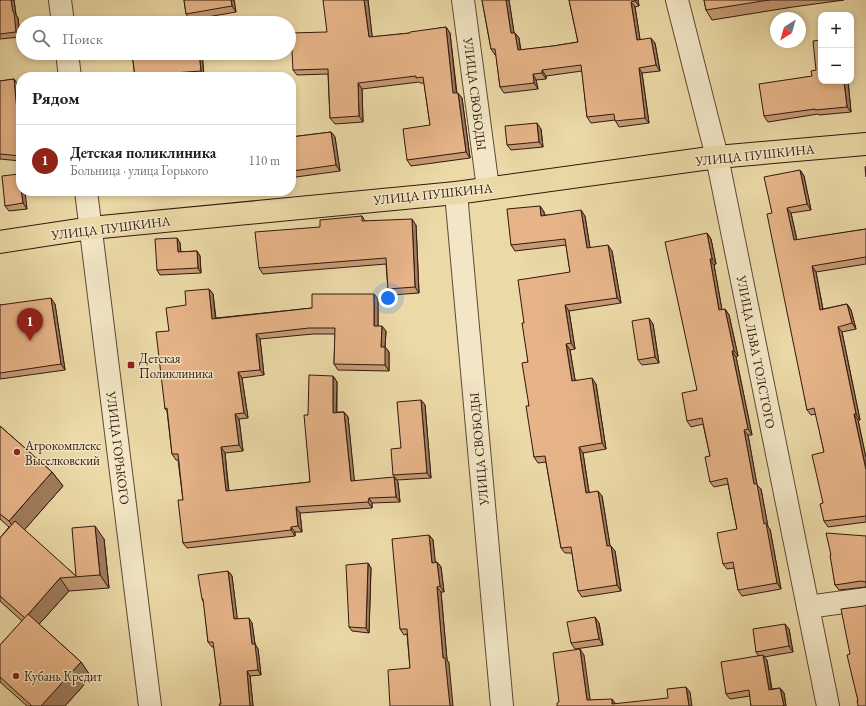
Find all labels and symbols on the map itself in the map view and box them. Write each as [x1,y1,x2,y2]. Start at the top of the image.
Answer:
north arrow [770,12,806,48]
street label: УЛИЦА СВОБОДЫ [460,36,490,152]
street label: УЛИЦА ПУШКИНА [694,140,816,170]
street label: УЛИЦА ПУШКИНА [372,179,494,209]
street label: УЛИЦА ПУШКИНА [50,212,172,244]
street label: УЛИЦА ЛЬВА ТОЛСТОГО [733,273,779,430]
your location [378,288,398,308]
pin: 1 [17,308,43,341]
place label: Детская Поликлиника [139,350,214,382]
marker: Детская Поликлиника [126,360,136,370]
street label: УЛИЦА ГОРЬКОГО [103,390,133,506]
street label: УЛИЦА СВОБОДЫ [466,391,492,507]
place label: Агрокомплекс Выселковский [24,437,101,469]
marker: Агрокомплекс Выселковский [12,447,22,457]
place label: Кубань Кредит [24,668,103,685]
marker: Кубань Кредит [11,671,21,681]

